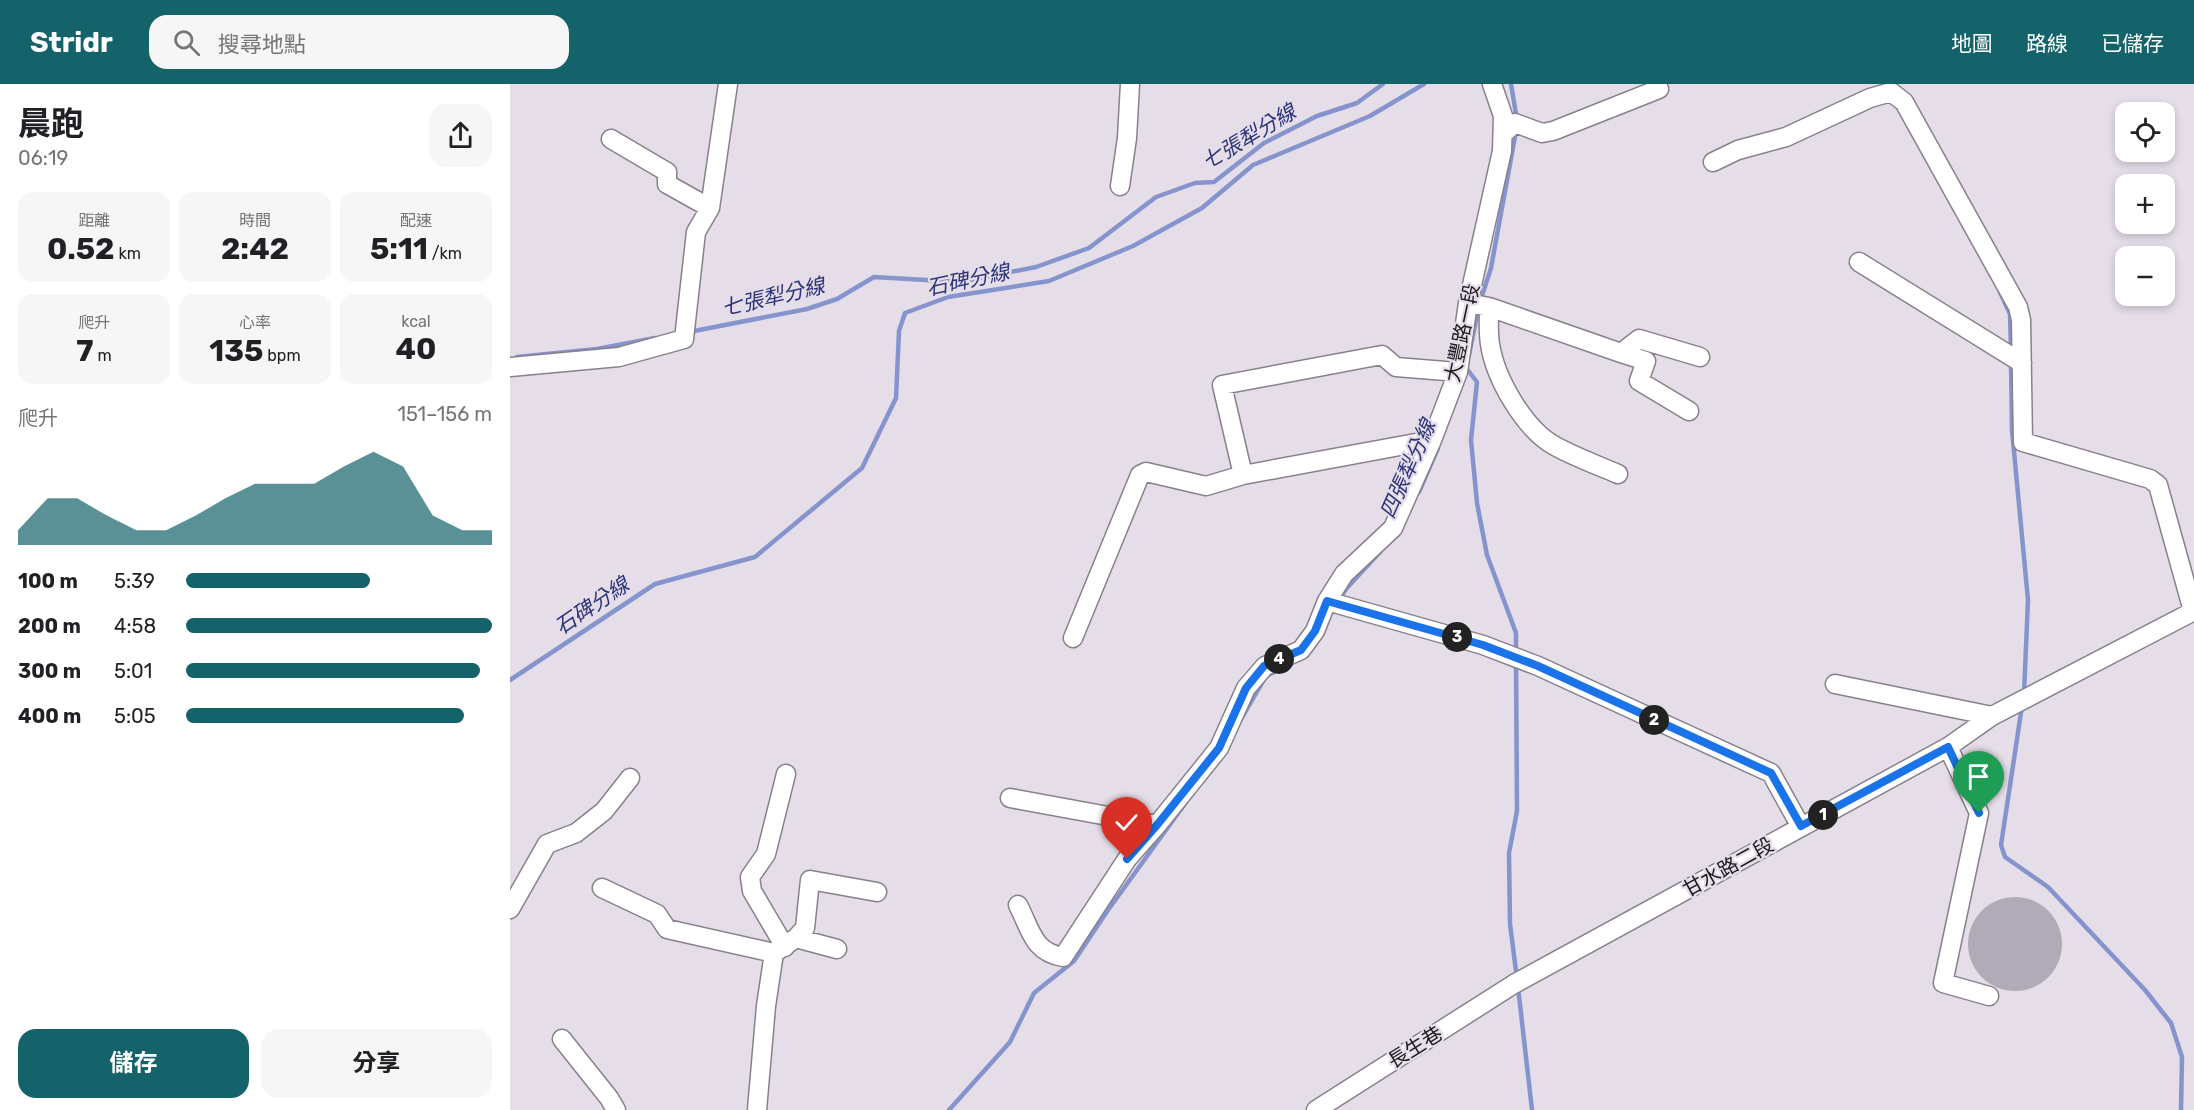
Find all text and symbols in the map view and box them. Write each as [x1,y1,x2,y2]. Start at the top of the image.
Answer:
search box [149,15,569,69]
text: Stridr [30,26,113,59]
icon: search [170,26,203,59]
text: 搜尋地點 [218,31,306,58]
text: 地圖 [1951,31,1993,56]
text: 路線 [2026,31,2068,56]
text: 已儲存 [2101,31,2164,56]
water label: 七張犁分線 [1197,98,1302,174]
map controls [2115,102,2175,306]
button: locate [2115,102,2175,162]
text: 晨跑 [18,104,84,143]
button: share [429,104,492,167]
text: 06:19 [18,146,68,170]
button: + [2115,174,2175,234]
text: 距離 [78,211,110,230]
text: 時間 [239,211,271,230]
text: 配速 [400,211,432,230]
text: 0.52 [47,231,115,267]
text: 2:42 [221,231,289,267]
text: 5:11 [370,231,428,267]
text: km [115,244,141,263]
text: /km [428,244,462,263]
button: − [2115,246,2175,306]
water label: 石碑分線 [924,258,1014,300]
water label: 七張犁分線 [719,272,829,321]
street label: 大豐路一段 [1440,282,1484,384]
text: kcal [401,312,431,331]
text: 爬升 [78,313,110,332]
text: 心率 [239,313,271,332]
text: 40 [396,331,436,367]
text: 7 [76,333,94,369]
text: 135 [209,333,263,369]
text: m [94,346,112,365]
text: bpm [263,346,301,365]
text: 151–156 m [397,402,492,426]
text: 爬升 [18,406,58,430]
water label: 四張犁分線 [1375,414,1441,522]
text: 100 m [18,569,78,593]
text: 5:39 [114,569,155,593]
water label: 石碑分線 [550,571,635,639]
text: 200 m [18,614,81,638]
text: 4:58 [114,614,156,638]
pin: 3 [1442,622,1472,652]
text: 3 [1452,627,1462,646]
pin: 4 [1264,644,1294,674]
text: 4 [1274,649,1284,668]
text: 300 m [18,659,81,683]
text: 5:01 [114,659,152,683]
text: 400 m [18,704,81,728]
text: 5:05 [114,704,156,728]
pin: 2 [1639,705,1669,735]
text: 2 [1649,710,1659,729]
pin [1953,751,2004,813]
icon: arrive [1962,760,1995,793]
pin [1101,797,1152,859]
pin: 1 [1808,800,1838,830]
text: 1 [1819,805,1827,824]
icon: check [1110,806,1143,839]
street label: 甘水路二段 [1678,832,1778,902]
street label: 長生巷 [1383,1021,1447,1073]
button: 儲存 [18,1029,249,1098]
button: 分享 [261,1029,492,1098]

